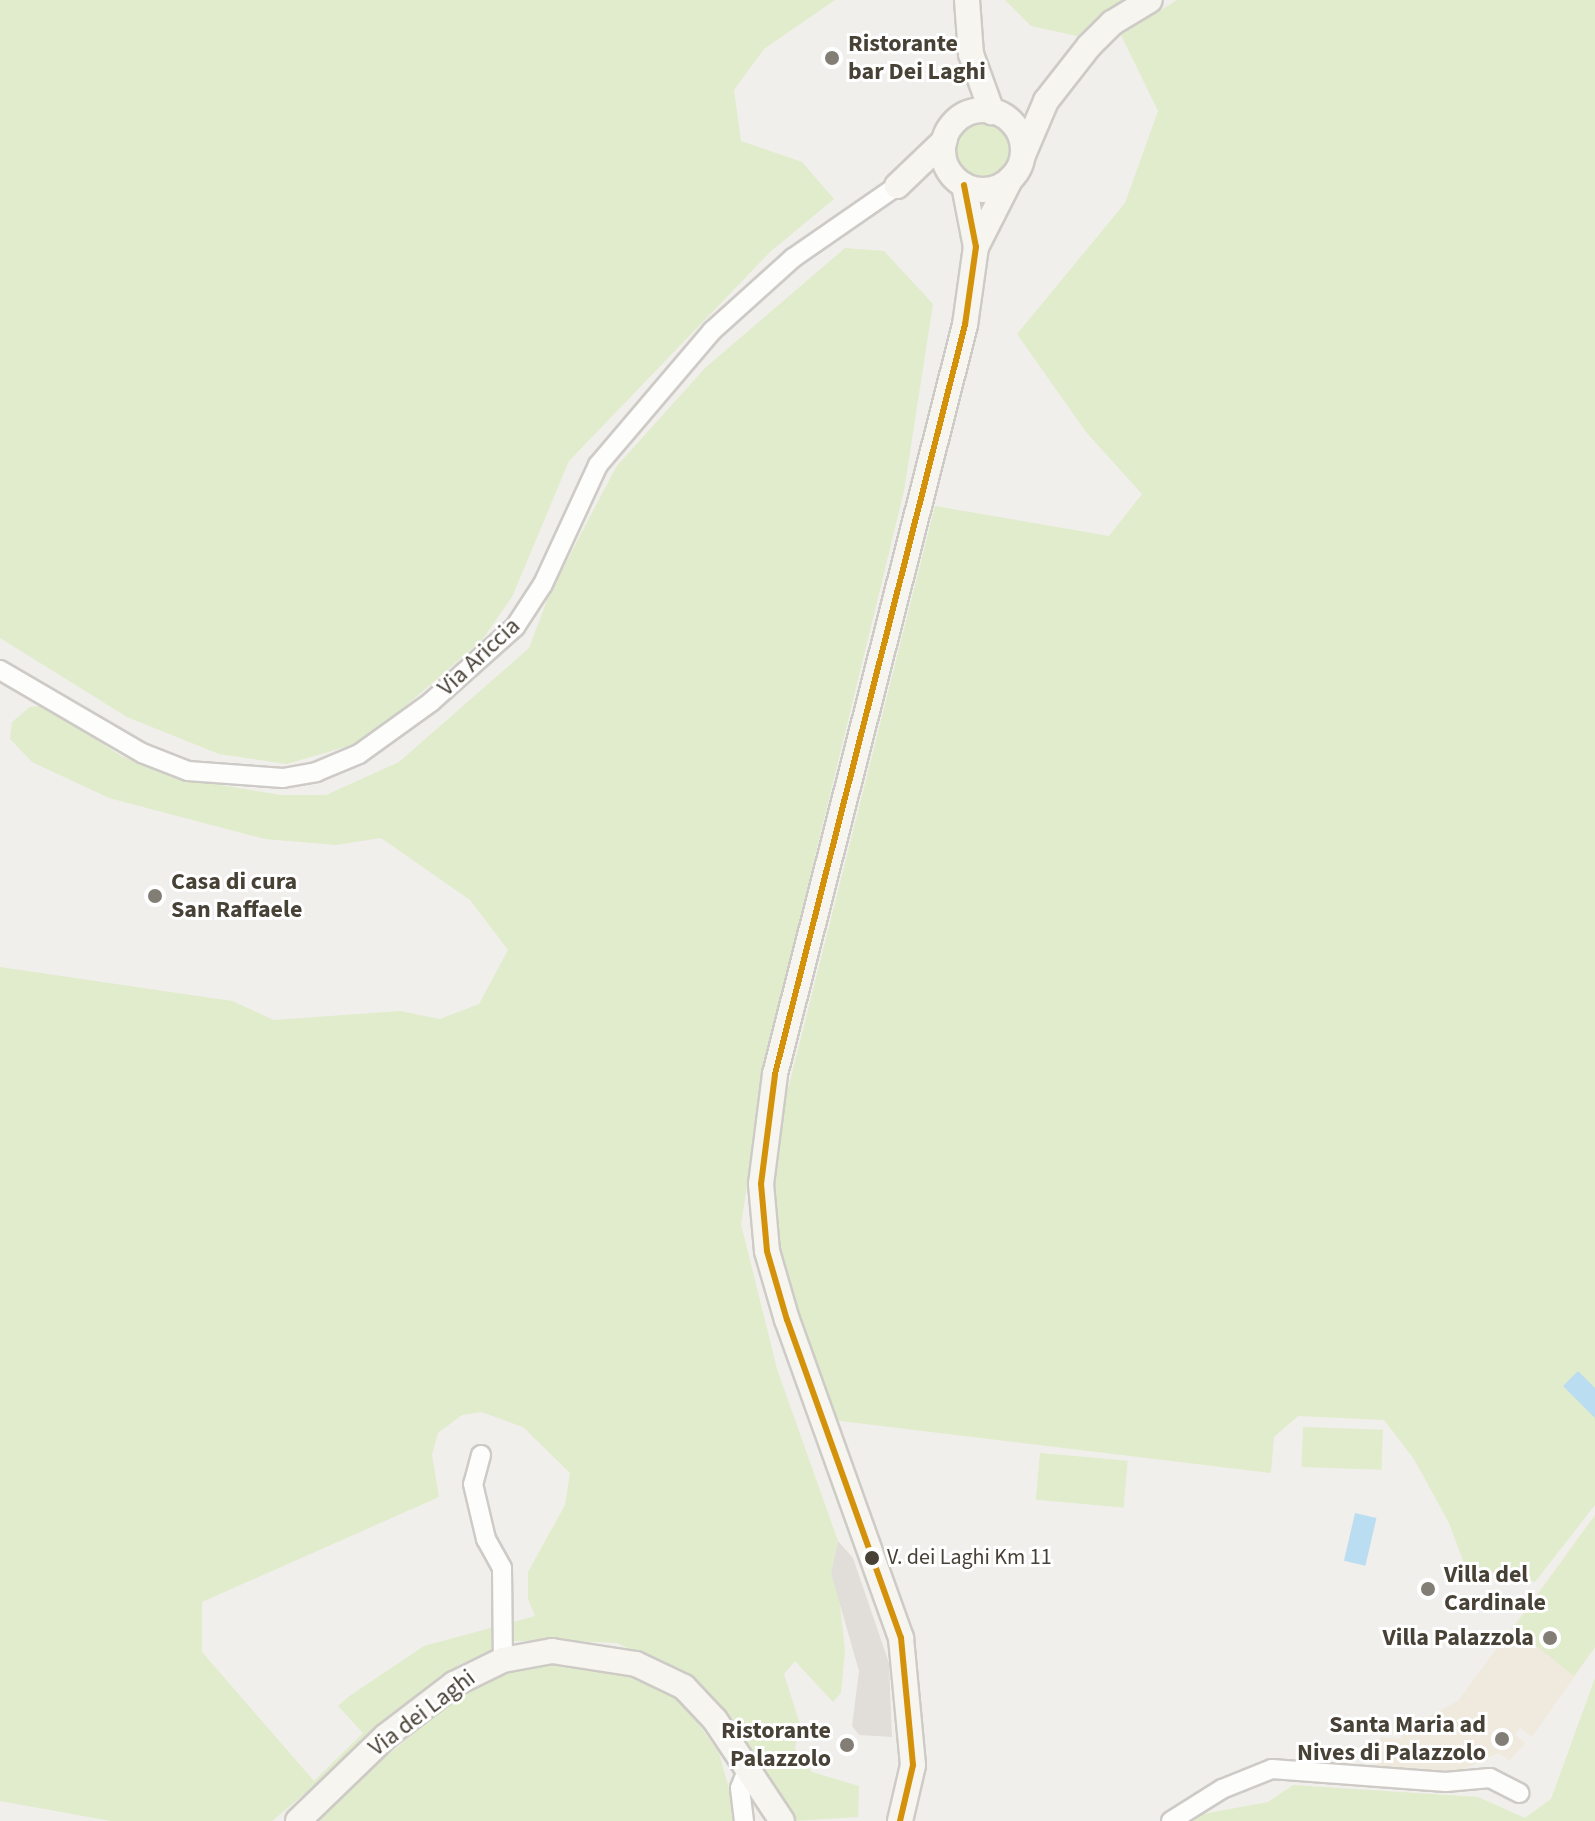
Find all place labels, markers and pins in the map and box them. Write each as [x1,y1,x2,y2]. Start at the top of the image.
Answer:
place label: Ristorante bar Dei Laghi [848,30,986,86]
marker: Ristorante bar Dei Laghi [823,49,841,67]
place label: Casa di cura San Raffaele [171,868,302,924]
marker: Casa di cura San Raffaele [146,887,164,905]
place label: V. dei Laghi Km 11 [887,1545,1052,1571]
marker: V. dei Laghi Km 11 [864,1550,880,1566]
place label: Villa del Cardinale [1444,1561,1546,1617]
marker: Villa del Cardinale [1419,1580,1437,1598]
place label: Villa Palazzola [1383,1624,1534,1652]
marker: Villa Palazzola [1541,1629,1559,1647]
place label: Santa Maria ad Nives di Palazzolo [1297,1711,1486,1767]
place label: Ristorante Palazzolo [721,1717,831,1773]
marker: Santa Maria ad Nives di Palazzolo [1493,1730,1511,1748]
marker: Ristorante Palazzolo [838,1736,856,1754]

